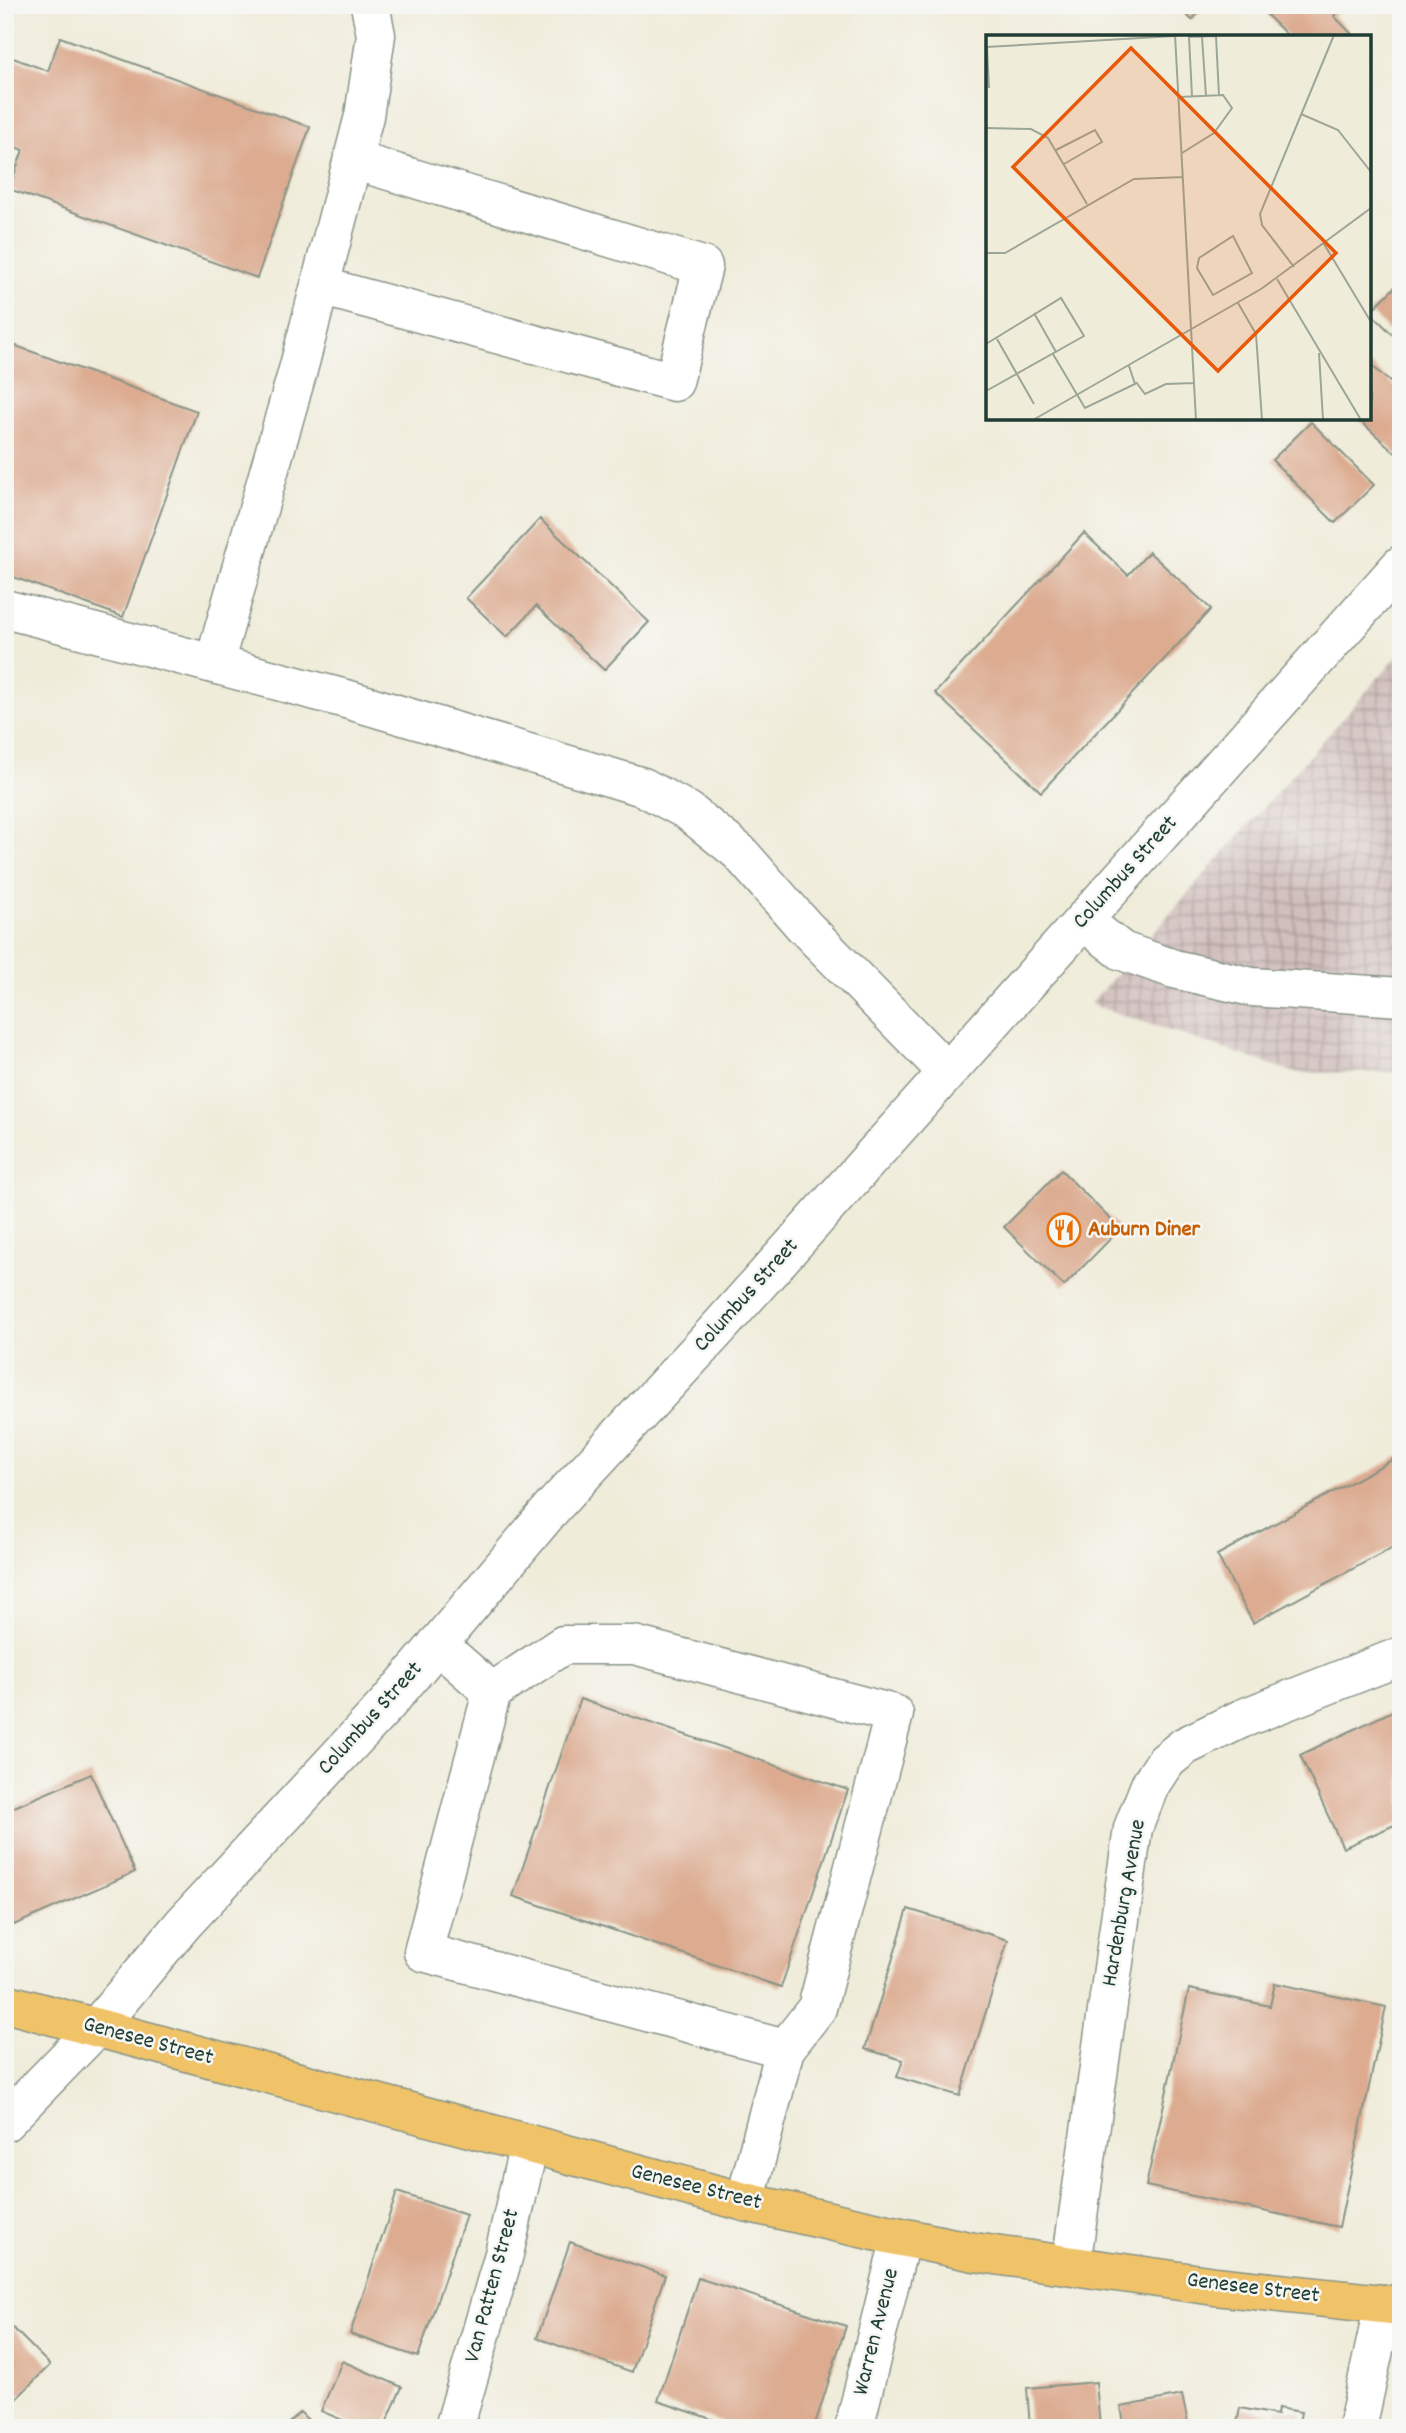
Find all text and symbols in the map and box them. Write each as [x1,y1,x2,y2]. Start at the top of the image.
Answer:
inset map [986,35,1371,420]
street label: Columbus Street [1066,809,1186,937]
restaurant icon: Auburn Diner [1045,1211,1083,1249]
place label: Auburn Diner [1088,1214,1201,1247]
street label: Columbus Street [687,1232,807,1360]
street label: Columbus Street [311,1655,431,1783]
street label: Hardenburg Avenue [1094,1817,1156,1989]
street label: Genesee Street [79,2009,217,2075]
street label: Genesee Street [627,2156,765,2220]
street label: Van Patten Street [457,2205,529,2367]
street label: Genesee Street [1185,2264,1321,2314]
street label: Warren Avenue [845,2265,909,2399]

